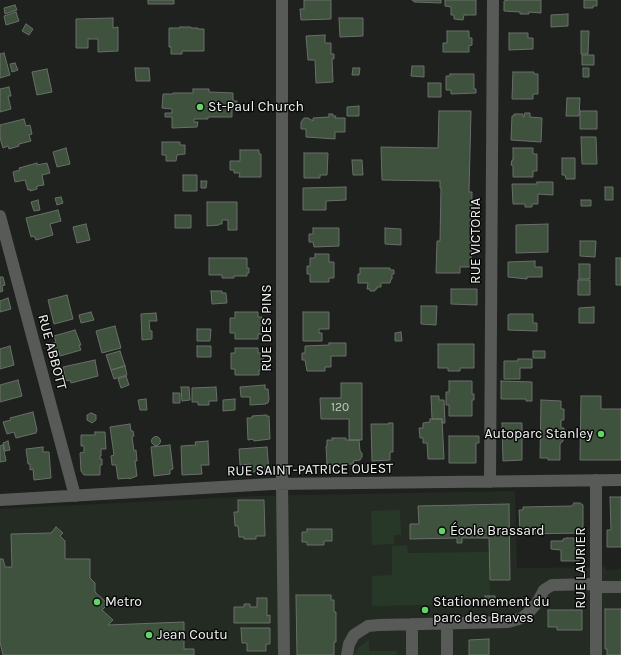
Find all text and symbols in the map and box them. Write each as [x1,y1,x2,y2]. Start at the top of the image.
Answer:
place label: St-Paul Church [208,99,304,115]
marker: St-Paul Church [195,102,205,112]
street label: RUE VICTORIA [468,198,484,284]
street label: RUE DES PINS [259,284,275,372]
street label: RUE ABBOTT [34,312,70,392]
house number: 120 [331,401,349,415]
place label: Autoparc Stanley [485,426,593,442]
marker: Autoparc Stanley [596,429,606,439]
street label: RUE SAINT-PATRICE OUEST [227,460,393,480]
place label: École Brassard [450,523,544,539]
marker: École Brassard [437,526,447,536]
street label: RUE LAURIER [573,527,589,609]
place label: Metro [105,594,142,610]
place label: Stationnement du parc des Braves [433,594,550,626]
marker: Metro [92,597,102,607]
marker: Stationnement du parc des Braves [420,605,430,615]
place label: Jean Coutu [157,627,228,643]
marker: Jean Coutu [144,630,154,640]

